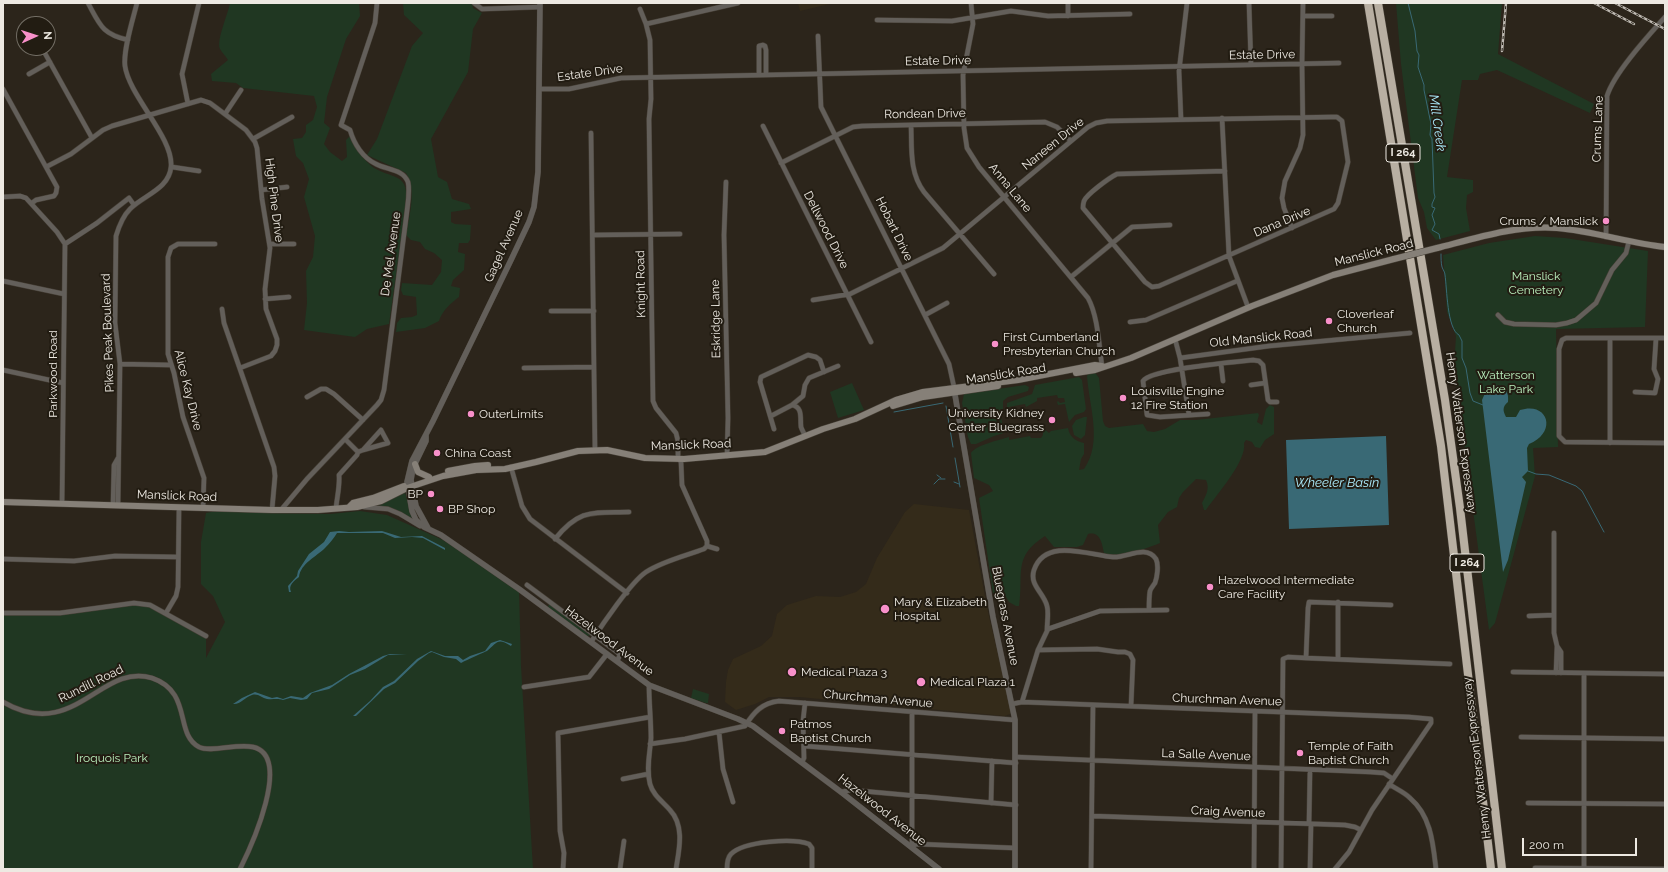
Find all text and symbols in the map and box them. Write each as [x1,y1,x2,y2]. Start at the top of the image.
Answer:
north arrow [16,16,56,56]
text: N [41,31,54,40]
street label: Estate Drive [1229,47,1295,63]
street label: Estate Drive [905,53,971,69]
street label: Estate Drive [556,61,624,85]
water label: Mill Creek [1425,93,1449,153]
street label: Crums Lane [1590,95,1606,163]
street label: Rondean Drive [884,106,966,122]
street label: Naneen Drive [1019,115,1087,173]
road number: I 264 [1386,144,1420,162]
street label: High Pine Drive [262,157,286,243]
street label: Anna Lane [985,161,1035,215]
street label: Dellwood Drive [800,189,852,271]
street label: Hobart Drive [872,194,916,264]
street label: Dana Drive [1251,204,1313,240]
street label: Gagel Avenue [482,207,526,285]
street label: De Mel Avenue [378,211,404,297]
place label: Crums / Manslick [1500,214,1598,228]
marker: Crums / Manslick [1601,216,1611,226]
street label: Manslick Road [1333,236,1415,270]
street label: Knight Road [633,250,649,318]
park label: Manslick Cemetery [1509,269,1563,297]
street label: Pikes Peak Boulevard [99,273,117,393]
street label: Eskridge Lane [708,279,724,359]
place label: Cloverleaf Church [1337,307,1394,335]
marker: Cloverleaf Church [1324,316,1334,326]
street label: Old Manslick Road [1209,325,1313,351]
street label: Parkwood Road [46,330,60,418]
place label: First Cumberland Presbyterian Church [1003,330,1115,358]
marker: First Cumberland Presbyterian Church [990,339,1000,349]
street label: Alice Kay Drive [171,348,205,432]
street label: Henry Watterson Expressway [1443,351,1479,515]
street label: Manslick Road [965,361,1047,387]
park label: Watterson Lake Park [1477,368,1535,396]
place label: Louisville Engine 12 Fire Station [1131,384,1224,412]
marker: Louisville Engine 12 Fire Station [1118,393,1128,403]
place label: University Kidney Center Bluegrass [948,406,1044,434]
place label: OuterLimits [479,407,543,421]
marker: OuterLimits [466,409,476,419]
marker: University Kidney Center Bluegrass [1047,415,1057,425]
street label: Manslick Road [651,436,731,454]
place label: China Coast [445,446,511,460]
marker: China Coast [432,448,442,458]
water label: Wheeler Basin [1295,475,1379,491]
street label: Manslick Road [137,487,217,505]
place label: BP [408,487,423,501]
marker: BP [426,489,436,499]
place label: BP Shop [448,502,495,516]
marker: BP Shop [435,504,445,514]
road number: I 264 [1450,554,1484,572]
street label: Bluegrass Avenue [988,565,1022,667]
place label: Hazelwood Intermediate Care Facility [1218,573,1354,601]
marker: Hazelwood Intermediate Care Facility [1205,582,1215,592]
place label: Mary & Elizabeth Hospital [894,595,987,623]
street label: Hazelwood Avenue [562,603,656,679]
marker: Mary & Elizabeth Hospital [879,603,891,615]
street label: Rundill Road [56,662,126,706]
place label: Medical Plaza 3 [801,665,887,679]
marker: Medical Plaza 3 [786,666,798,678]
place label: Medical Plaza 1 [930,675,1015,689]
marker: Medical Plaza 1 [915,676,927,688]
street label: Henry Watterson Expressway [1460,676,1494,840]
street label: Churchman Avenue [823,687,933,711]
street label: Churchman Avenue [1172,691,1282,709]
place label: Patmos Baptist Church [790,717,871,745]
marker: Patmos Baptist Church [777,726,787,736]
place label: Temple of Faith Baptist Church [1308,739,1393,767]
street label: La Salle Avenue [1161,746,1251,764]
marker: Temple of Faith Baptist Church [1295,748,1305,758]
park label: Iroquois Park [76,751,148,765]
street label: Hazelwood Avenue [835,771,929,849]
street label: Craig Avenue [1191,804,1265,820]
scale bar [1524,830,1639,856]
text: 200 m [1529,838,1564,852]

